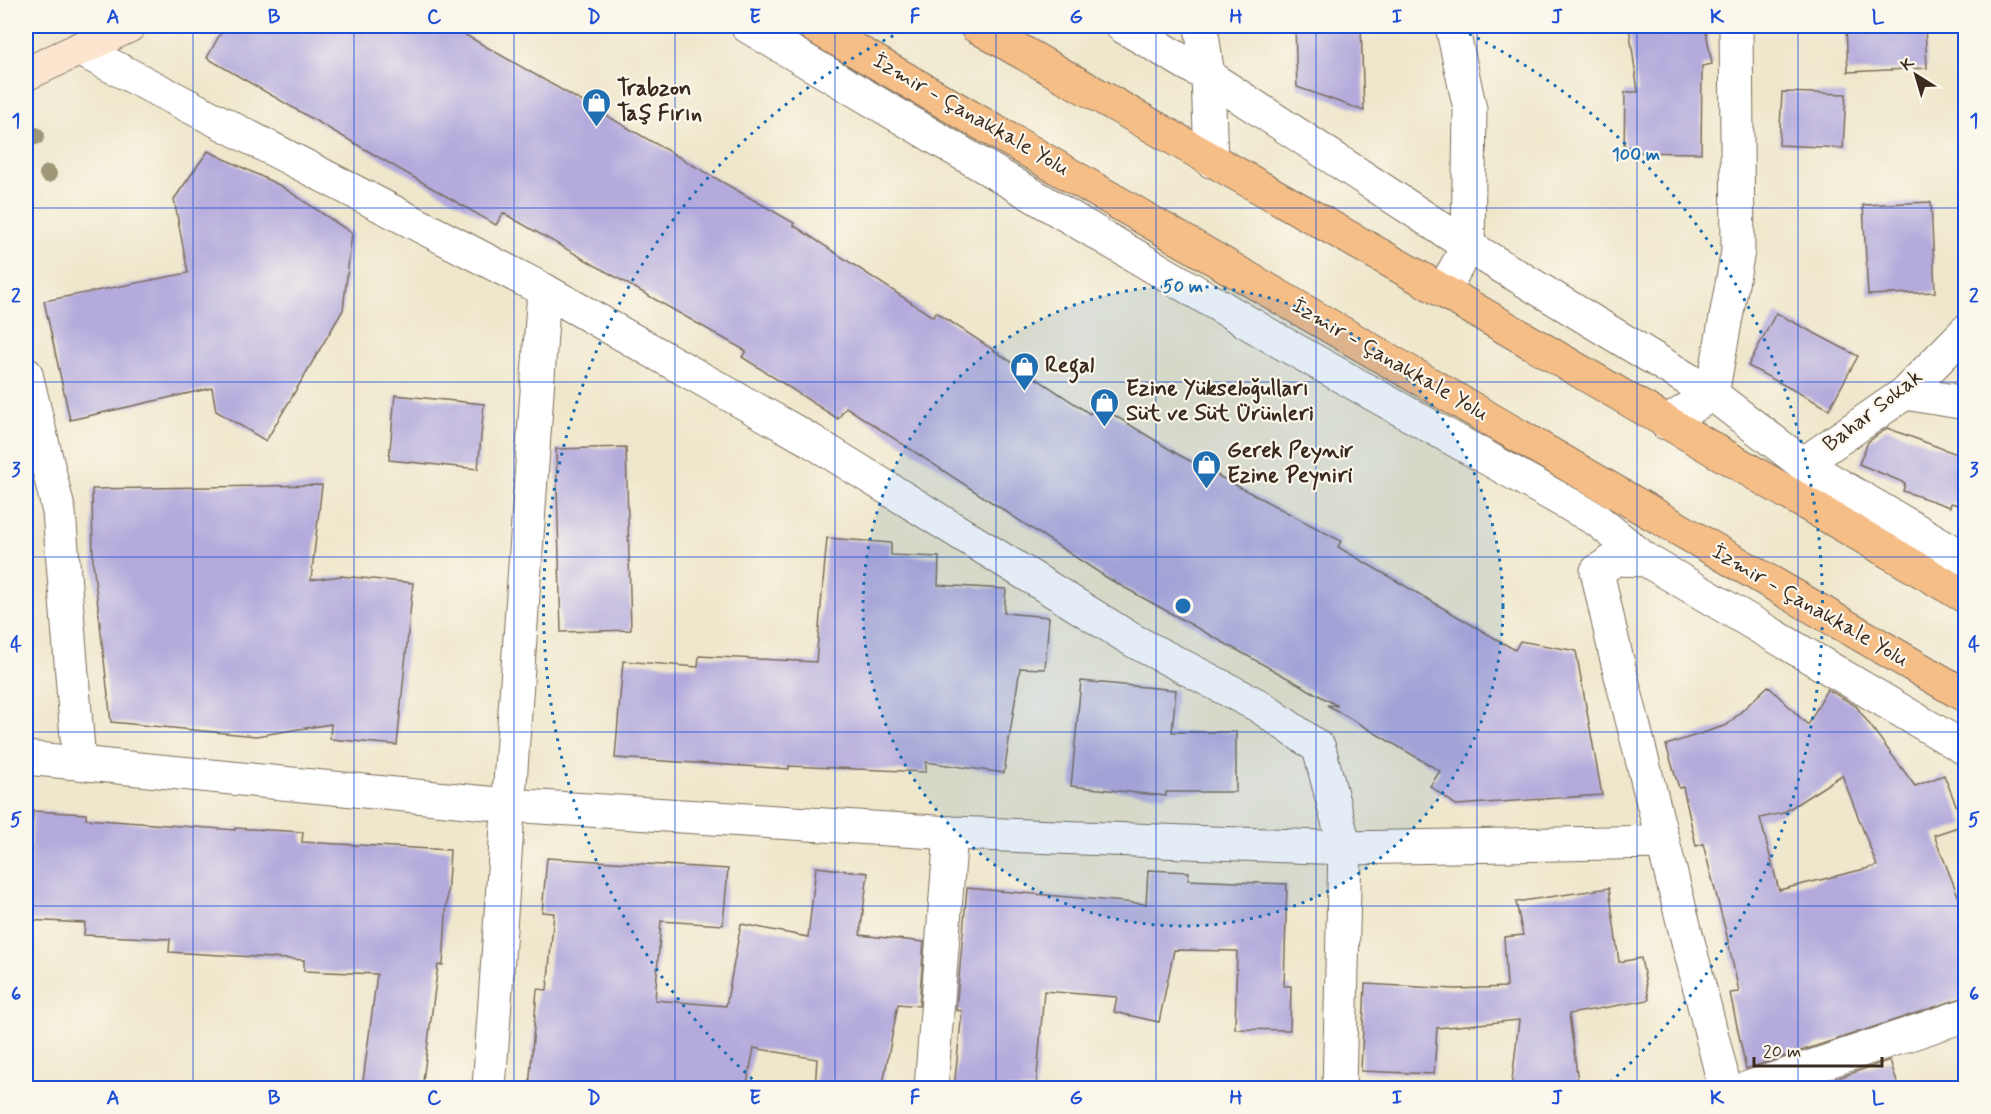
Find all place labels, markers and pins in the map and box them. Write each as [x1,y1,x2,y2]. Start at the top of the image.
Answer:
place label: Trabzon Taş Fırın [617,75,702,128]
shop icon: Trabzon Taş Fırın [580,86,612,128]
shop icon: Regal [1008,350,1040,392]
place label: Regal [1045,352,1095,384]
place label: Ezine Yükseloğulları Süt ve Süt Ürünleri [1126,375,1314,428]
shop icon: Ezine Yükseloğulları Süt ve Süt Ürünleri [1089,386,1121,428]
place label: Gerek Peynir Ezine Peyniri [1227,437,1354,491]
shop icon: Gerek Peynir Ezine Peyniri [1190,448,1222,490]
centre of rings [1173,596,1193,616]

